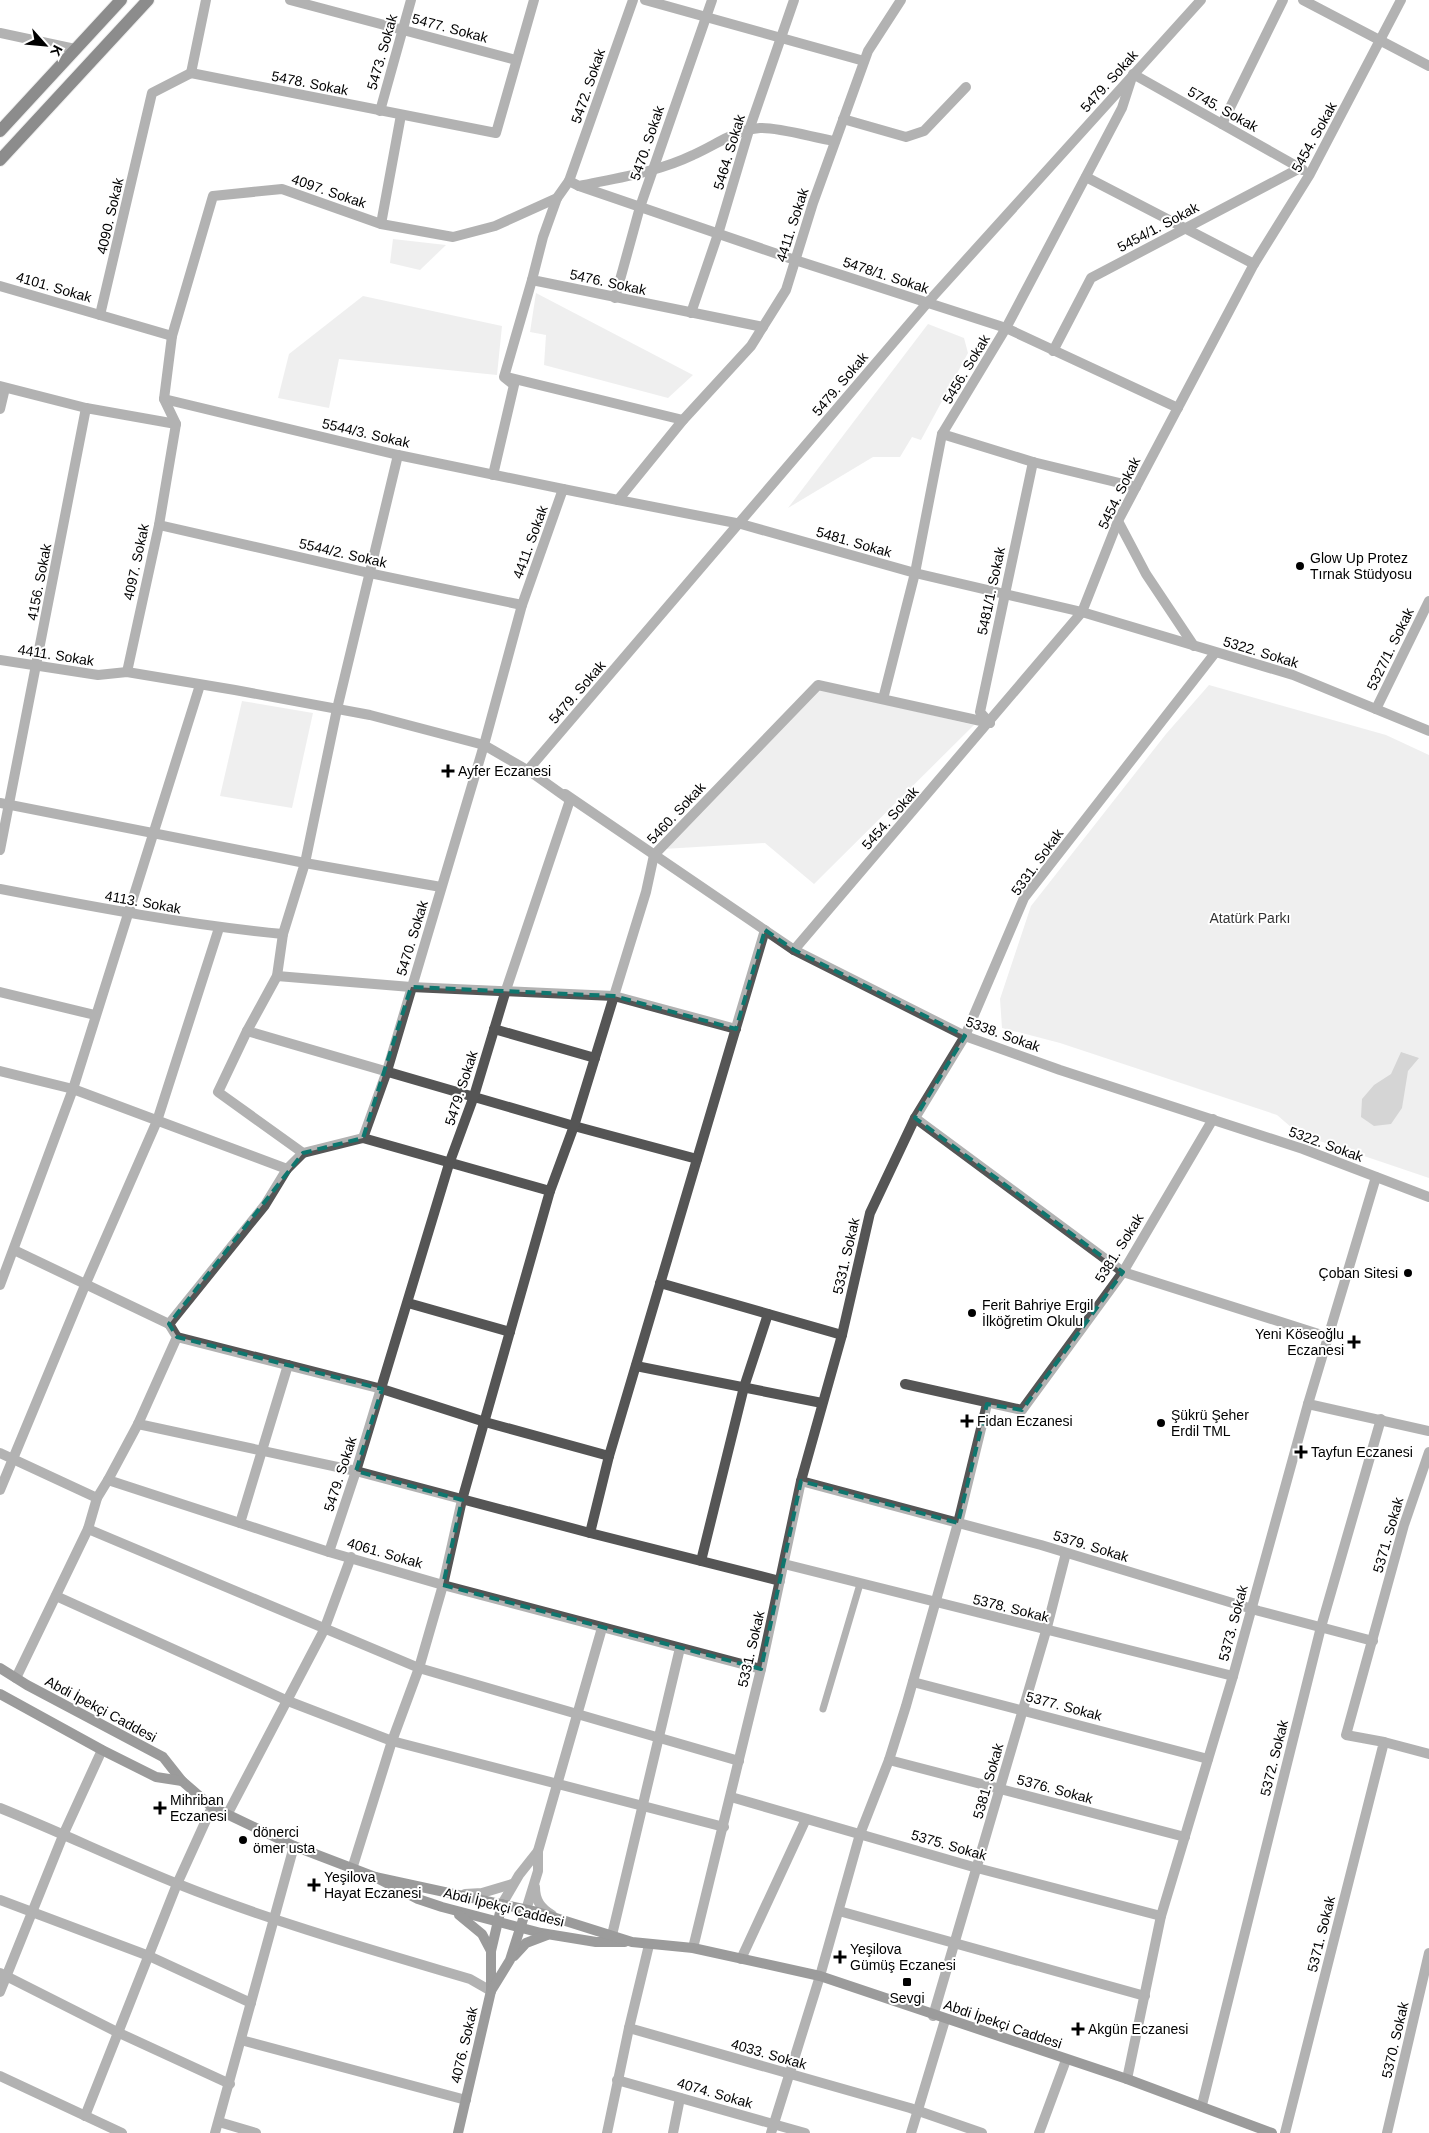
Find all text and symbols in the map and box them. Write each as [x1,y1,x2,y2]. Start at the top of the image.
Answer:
street label: 5477. Sokak [410,10,491,46]
street label: 5473. Sokak [364,11,401,92]
north arrow [20,20,70,70]
text: K [47,43,66,59]
street label: 5472. Sokak [568,46,609,125]
street label: 5479. Sokak [1077,46,1142,115]
street label: 5478. Sokak [270,68,351,98]
street label: 5745. Sokak [1185,83,1262,135]
street label: 5454. Sokak [1288,98,1340,175]
street label: 5470. Sokak [627,103,668,182]
street label: 5464. Sokak [710,111,748,192]
street label: 4097. Sokak [290,171,369,212]
street label: 4090. Sokak [93,175,127,256]
street label: 4411. Sokak [773,185,812,264]
street label: 5454/1. Sokak [1115,198,1202,255]
street label: 5478/1. Sokak [841,254,932,297]
street label: 5476. Sokak [568,266,649,298]
street label: 4101. Sokak [14,269,95,306]
street label: 5456. Sokak [939,331,993,406]
street label: 5479. Sokak [809,348,872,419]
street label: 5544/3. Sokak [321,415,412,451]
street label: 5454. Sokak [1095,454,1144,531]
street label: 4411. Sokak [509,502,551,581]
street label: 4097. Sokak [120,521,152,602]
street label: 5481. Sokak [814,524,895,561]
street label: 5544/2. Sokak [298,535,389,571]
street label: 4156. Sokak [24,541,54,622]
street label: 5481/1. Sokak [974,545,1008,636]
place label: Glow Up Protez Tırnak Stüdyosu [1310,550,1412,582]
marker: Glow Up Protez Tırnak Stüdyosu [1294,560,1306,572]
street label: 5327/1. Sokak [1363,604,1417,693]
street label: 5322. Sokak [1221,633,1302,671]
street label: 4411. Sokak [17,641,96,669]
street label: 5479. Sokak [545,657,609,727]
place label: Ayfer Eczanesi [458,763,551,779]
marker: Ayfer Eczanesi [442,765,454,777]
street label: 5460. Sokak [644,778,709,847]
street label: 5454. Sokak [858,783,922,853]
street label: 5331. Sokak [1008,825,1067,898]
street label: 4113. Sokak [104,887,183,917]
street label: 5470. Sokak [393,897,431,978]
park label: Atatürk Parkı [1210,910,1290,926]
street label: 5338. Sokak [964,1013,1043,1055]
street label: 5479. Sokak [441,1048,481,1127]
street label: 5322. Sokak [1287,1123,1366,1165]
street label: 5381. Sokak [1092,1210,1147,1285]
street label: 5331. Sokak [829,1215,863,1296]
place label: Çoban Sitesi [1319,1265,1398,1281]
marker: Çoban Sitesi [1402,1267,1414,1279]
place label: Ferit Bahriye Ergil İlköğretim Okulu [982,1297,1093,1329]
marker: Ferit Bahriye Ergil İlköğretim Okulu [966,1307,978,1319]
place label: Yeni Köseoğlu Eczanesi [1255,1326,1344,1358]
marker: Yeni Köseoğlu Eczanesi [1348,1336,1360,1348]
place label: Şükrü Şeher Erdil TML [1171,1407,1249,1439]
place label: Fidan Eczanesi [977,1413,1073,1429]
marker: Fidan Eczanesi [961,1415,973,1427]
marker: Şükrü Şeher Erdil TML [1155,1417,1167,1429]
street label: 5479. Sokak [320,1434,360,1513]
place label: Tayfun Eczanesi [1311,1444,1413,1460]
marker: Tayfun Eczanesi [1295,1446,1307,1458]
street label: 5371. Sokak [1370,1494,1407,1575]
street label: 5379. Sokak [1051,1527,1132,1565]
street label: 4061. Sokak [345,1535,426,1572]
street label: 5373. Sokak [1215,1582,1251,1663]
street label: 5378. Sokak [971,1591,1052,1625]
street label: 5331. Sokak [734,1608,768,1689]
street label: Abdi İpekçi Caddesi [43,1672,160,1745]
street label: 5377. Sokak [1024,1688,1105,1724]
street label: 5372. Sokak [1257,1717,1291,1798]
street label: 5381. Sokak [970,1740,1007,1821]
street label: 5376. Sokak [1015,1771,1096,1807]
place label: Mihriban Eczanesi [170,1792,227,1824]
marker: Mihriban Eczanesi [154,1802,166,1814]
place label: dönerci ömer usta [253,1824,315,1856]
street label: 5375. Sokak [909,1827,990,1864]
marker: dönerci ömer usta [237,1834,249,1846]
place label: Yeşilova Hayat Eczanesi [324,1869,421,1901]
marker: Yeşilova Hayat Eczanesi [308,1879,320,1891]
street label: Abdi İpekçi Caddesi [442,1883,566,1930]
street label: 5371. Sokak [1304,1893,1338,1974]
place label: Yeşilova Gümüş Eczanesi [850,1941,956,1973]
marker: Yeşilova Gümüş Eczanesi [834,1951,846,1963]
marker: Sevgi [901,1976,913,1988]
place label: Sevgi [889,1990,925,2006]
street label: Abdi İpekçi Caddesi [942,1995,1064,2052]
street label: 5370. Sokak [1378,1999,1412,2080]
street label: 4076. Sokak [447,2004,481,2085]
place label: Akgün Eczanesi [1088,2021,1188,2037]
marker: Akgün Eczanesi [1072,2023,1084,2035]
street label: 4033. Sokak [729,2036,810,2073]
street label: 4074. Sokak [675,2075,756,2112]

